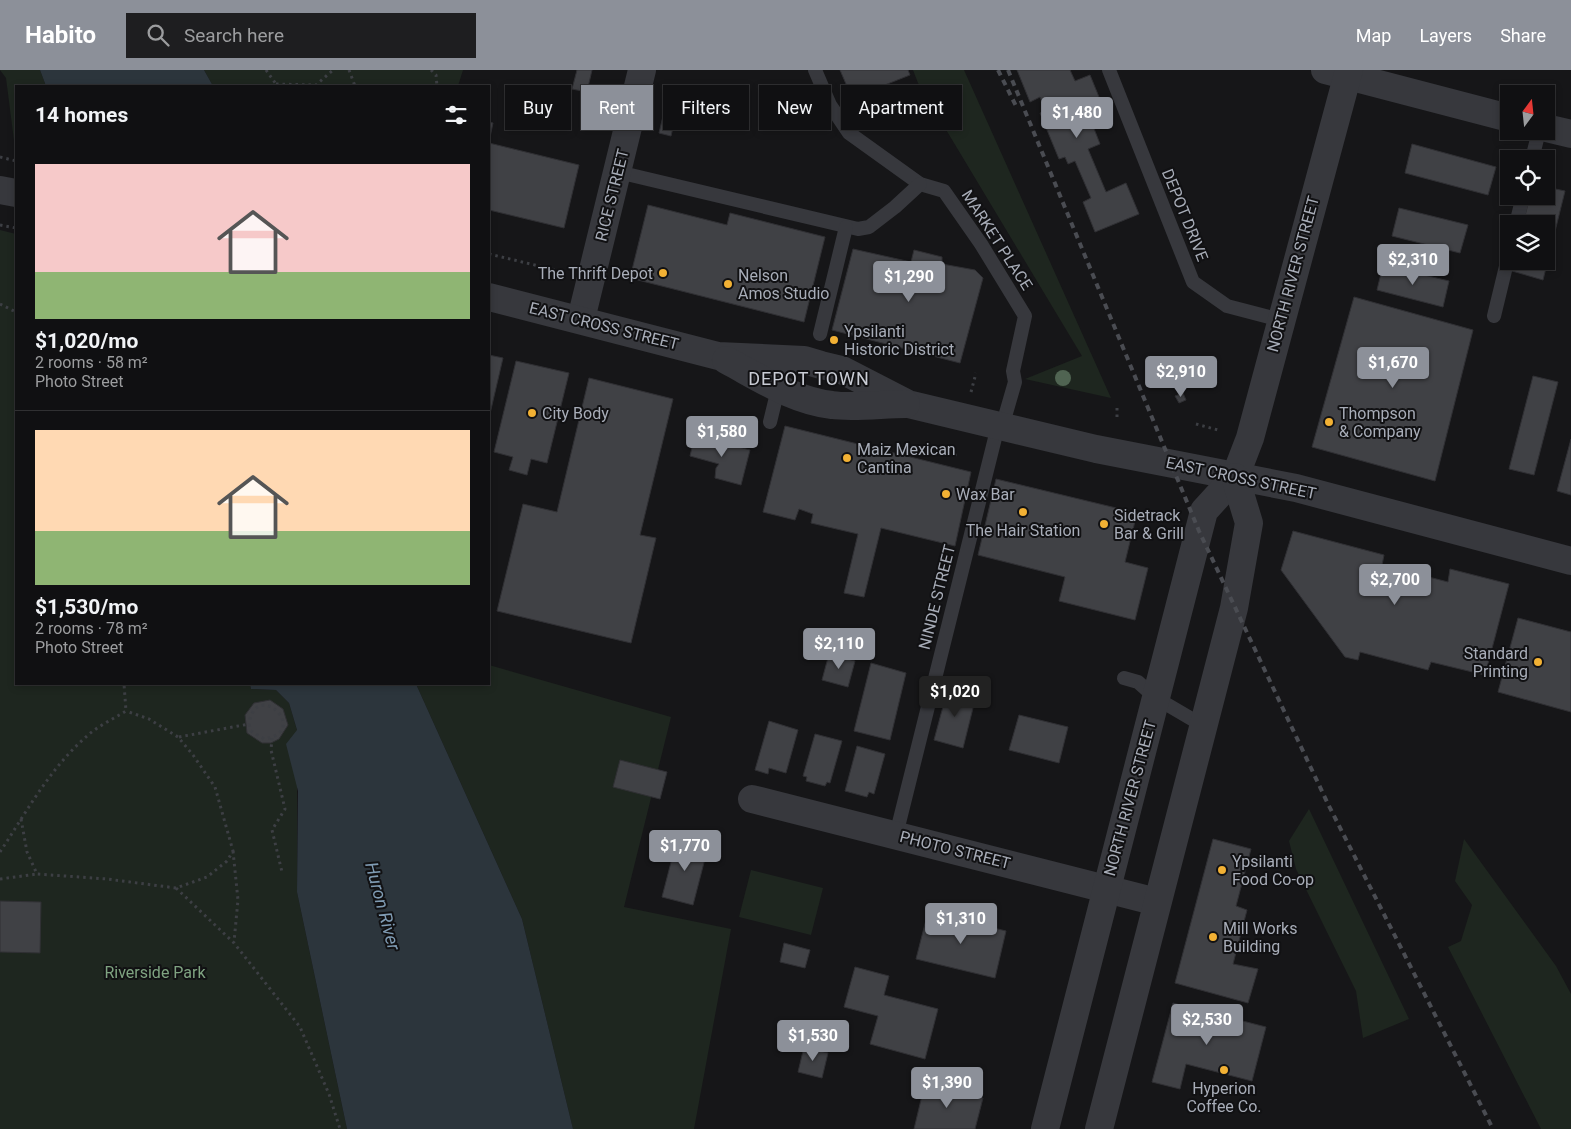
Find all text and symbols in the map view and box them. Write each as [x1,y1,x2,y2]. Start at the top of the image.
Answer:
search box [126,13,476,58]
text: Habito [25,21,96,49]
icon: search [144,21,172,49]
text: Search here [184,24,284,47]
text: Map [1356,25,1391,46]
text: Layers [1419,25,1472,46]
text: Share [1500,25,1546,46]
chip: Buy [505,85,571,130]
chip: Rent [581,85,653,130]
chip: Filters [663,85,749,130]
chip: New [759,85,831,130]
chip: Apartment [841,85,962,130]
north arrow [1500,85,1555,140]
map controls [1500,85,1555,270]
pin: $1,480 [1036,97,1118,139]
icon: filters [442,101,470,129]
text: 14 homes [35,103,128,127]
text: $1,480 [1052,103,1102,122]
street label: RICE STREET [591,146,633,243]
button: locate [1500,150,1555,205]
street label: DEPOT DRIVE [1158,166,1212,264]
street label: MARKET PLACE [958,186,1036,294]
street label: NORTH RIVER STREET [1263,193,1323,354]
icon: home [208,197,298,287]
button: layers [1500,215,1555,270]
pin: $2,310 [1372,244,1454,286]
text: $2,310 [1388,250,1438,269]
pin: $1,290 [868,260,950,303]
place label: The Thrift Depot [538,264,653,283]
place label: Nelson Amos Studio [738,266,829,303]
marker: The Thrift Depot [657,267,669,279]
text: $1,290 [884,267,934,286]
marker: Nelson Amos Studio [722,278,734,290]
street label: EAST CROSS STREET [527,298,681,354]
place label: Ypsilanti Historic District [844,322,954,359]
text: $1,020/mo [35,329,138,353]
marker: Ypsilanti Historic District [828,334,840,346]
pin: $1,670 [1352,346,1434,389]
text: 2 rooms · 58 m² [35,353,148,372]
text: $1,670 [1368,353,1418,372]
pin: $2,910 [1140,356,1222,398]
text: $2,910 [1156,362,1206,381]
district label: DEPOT TOWN [748,368,870,389]
text: Photo Street [35,372,123,391]
place label: City Body [542,404,609,423]
place label: Thompson & Company [1339,404,1421,441]
marker: City Body [526,407,538,419]
pin: $1,580 [681,416,763,458]
marker: Thompson & Company [1323,416,1335,428]
text: $1,580 [697,422,747,441]
place label: Maiz Mexican Cantina [857,440,956,477]
marker: Maiz Mexican Cantina [841,452,853,464]
street label: EAST CROSS STREET [1164,453,1318,503]
icon: home [208,462,298,552]
place label: Wax Bar [956,485,1015,504]
marker: Wax Bar [940,488,952,500]
marker: The Hair Station [1017,506,1029,518]
place label: Sidetrack Bar & Grill [1114,506,1184,543]
marker: Sidetrack Bar & Grill [1098,518,1110,530]
place label: The Hair Station [966,521,1080,540]
street label: NINDE STREET [915,542,959,651]
pin: $2,700 [1354,564,1436,606]
text: $2,700 [1370,570,1420,589]
text: $1,530/mo [35,595,138,619]
text: 2 rooms · 78 m² [35,619,148,638]
pin: $2,110 [798,628,880,670]
text: $2,110 [814,634,864,653]
text: Photo Street [35,638,123,657]
place label: Standard Printing [1464,644,1528,681]
marker: Standard Printing [1532,656,1544,668]
pin: $1,020 [914,676,996,718]
text: $1,020 [930,682,980,701]
street label: NORTH RIVER STREET [1100,717,1160,878]
street label: PHOTO STREET [898,827,1013,873]
pin: $1,770 [644,830,726,872]
text: $1,770 [660,836,710,855]
place label: Ypsilanti Food Co-op [1232,852,1314,889]
water label: Huron River [361,860,405,953]
marker: Ypsilanti Food Co-op [1216,864,1228,876]
pin: $1,310 [920,902,1002,945]
text: $1,310 [936,909,986,928]
place label: Mill Works Building [1223,919,1297,956]
marker: Mill Works Building [1207,931,1219,943]
park label: Riverside Park [104,963,206,982]
pin: $2,530 [1166,1004,1248,1046]
text: $2,530 [1182,1010,1232,1029]
pin: $1,530 [772,1020,854,1062]
text: $1,530 [788,1026,838,1045]
marker: Hyperion Coffee Co. [1218,1064,1230,1076]
pin: $1,390 [906,1066,988,1109]
text: $1,390 [922,1073,972,1092]
place label: Hyperion Coffee Co. [1186,1079,1262,1116]

